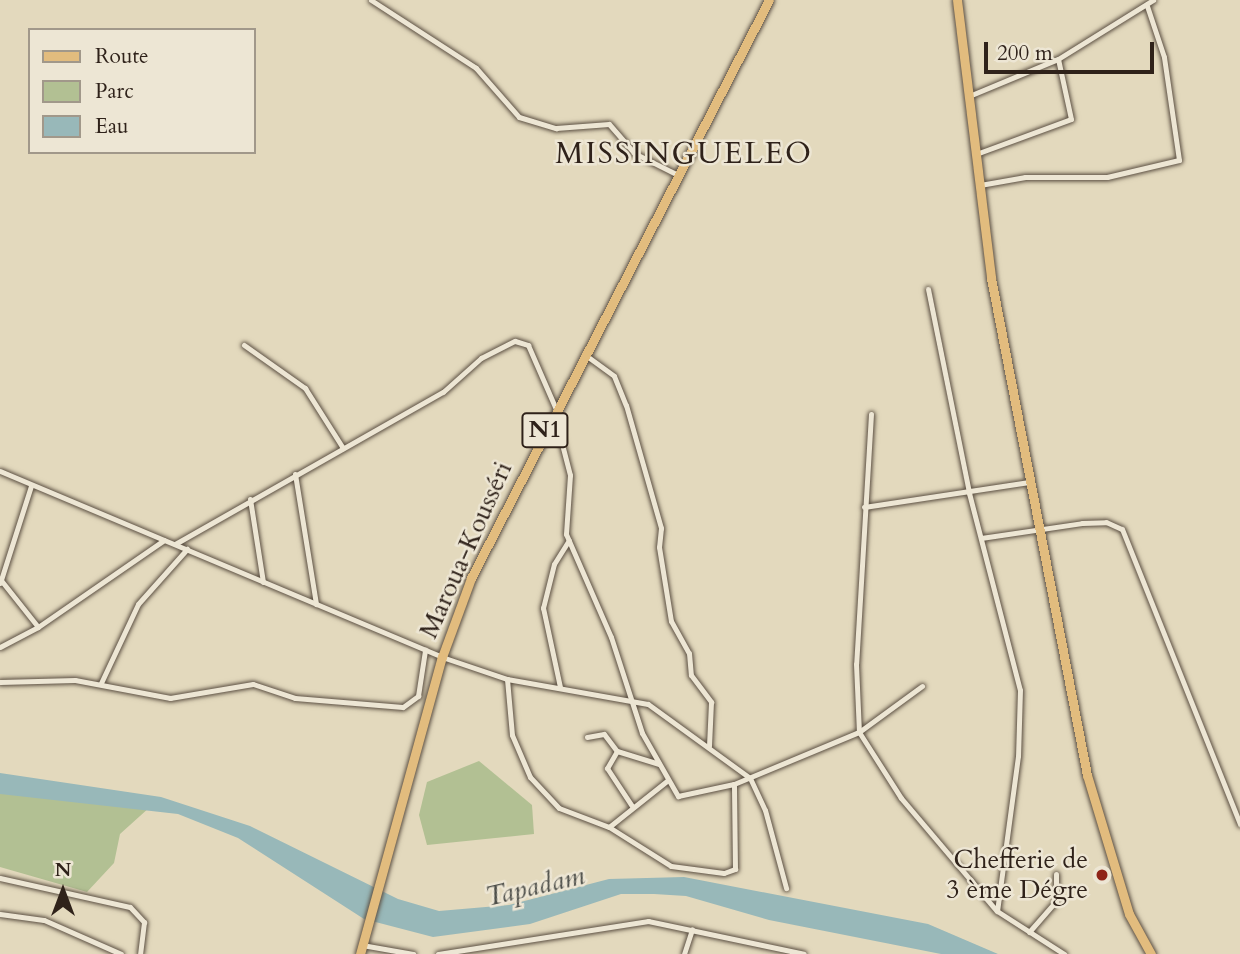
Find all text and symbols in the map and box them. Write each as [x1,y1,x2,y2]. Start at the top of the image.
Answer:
legend [28,28,256,154]
scale bar [988,28,1158,72]
text: 200 m [997,39,1053,68]
text: Route [95,42,149,71]
text: Parc [95,77,134,106]
text: Eau [95,112,129,141]
district label: MISSINGUELEO [557,136,811,172]
road number: N1 [520,410,570,450]
street label: Maroua-Kousséri [413,457,519,643]
place label: Chefferie de 3 ème Dégre [946,844,1088,906]
north arrow [28,856,98,926]
text: N [55,857,71,883]
water label: Tapadam [482,858,588,914]
marker: Chefferie de 3 ème Dégre [1094,867,1110,883]

